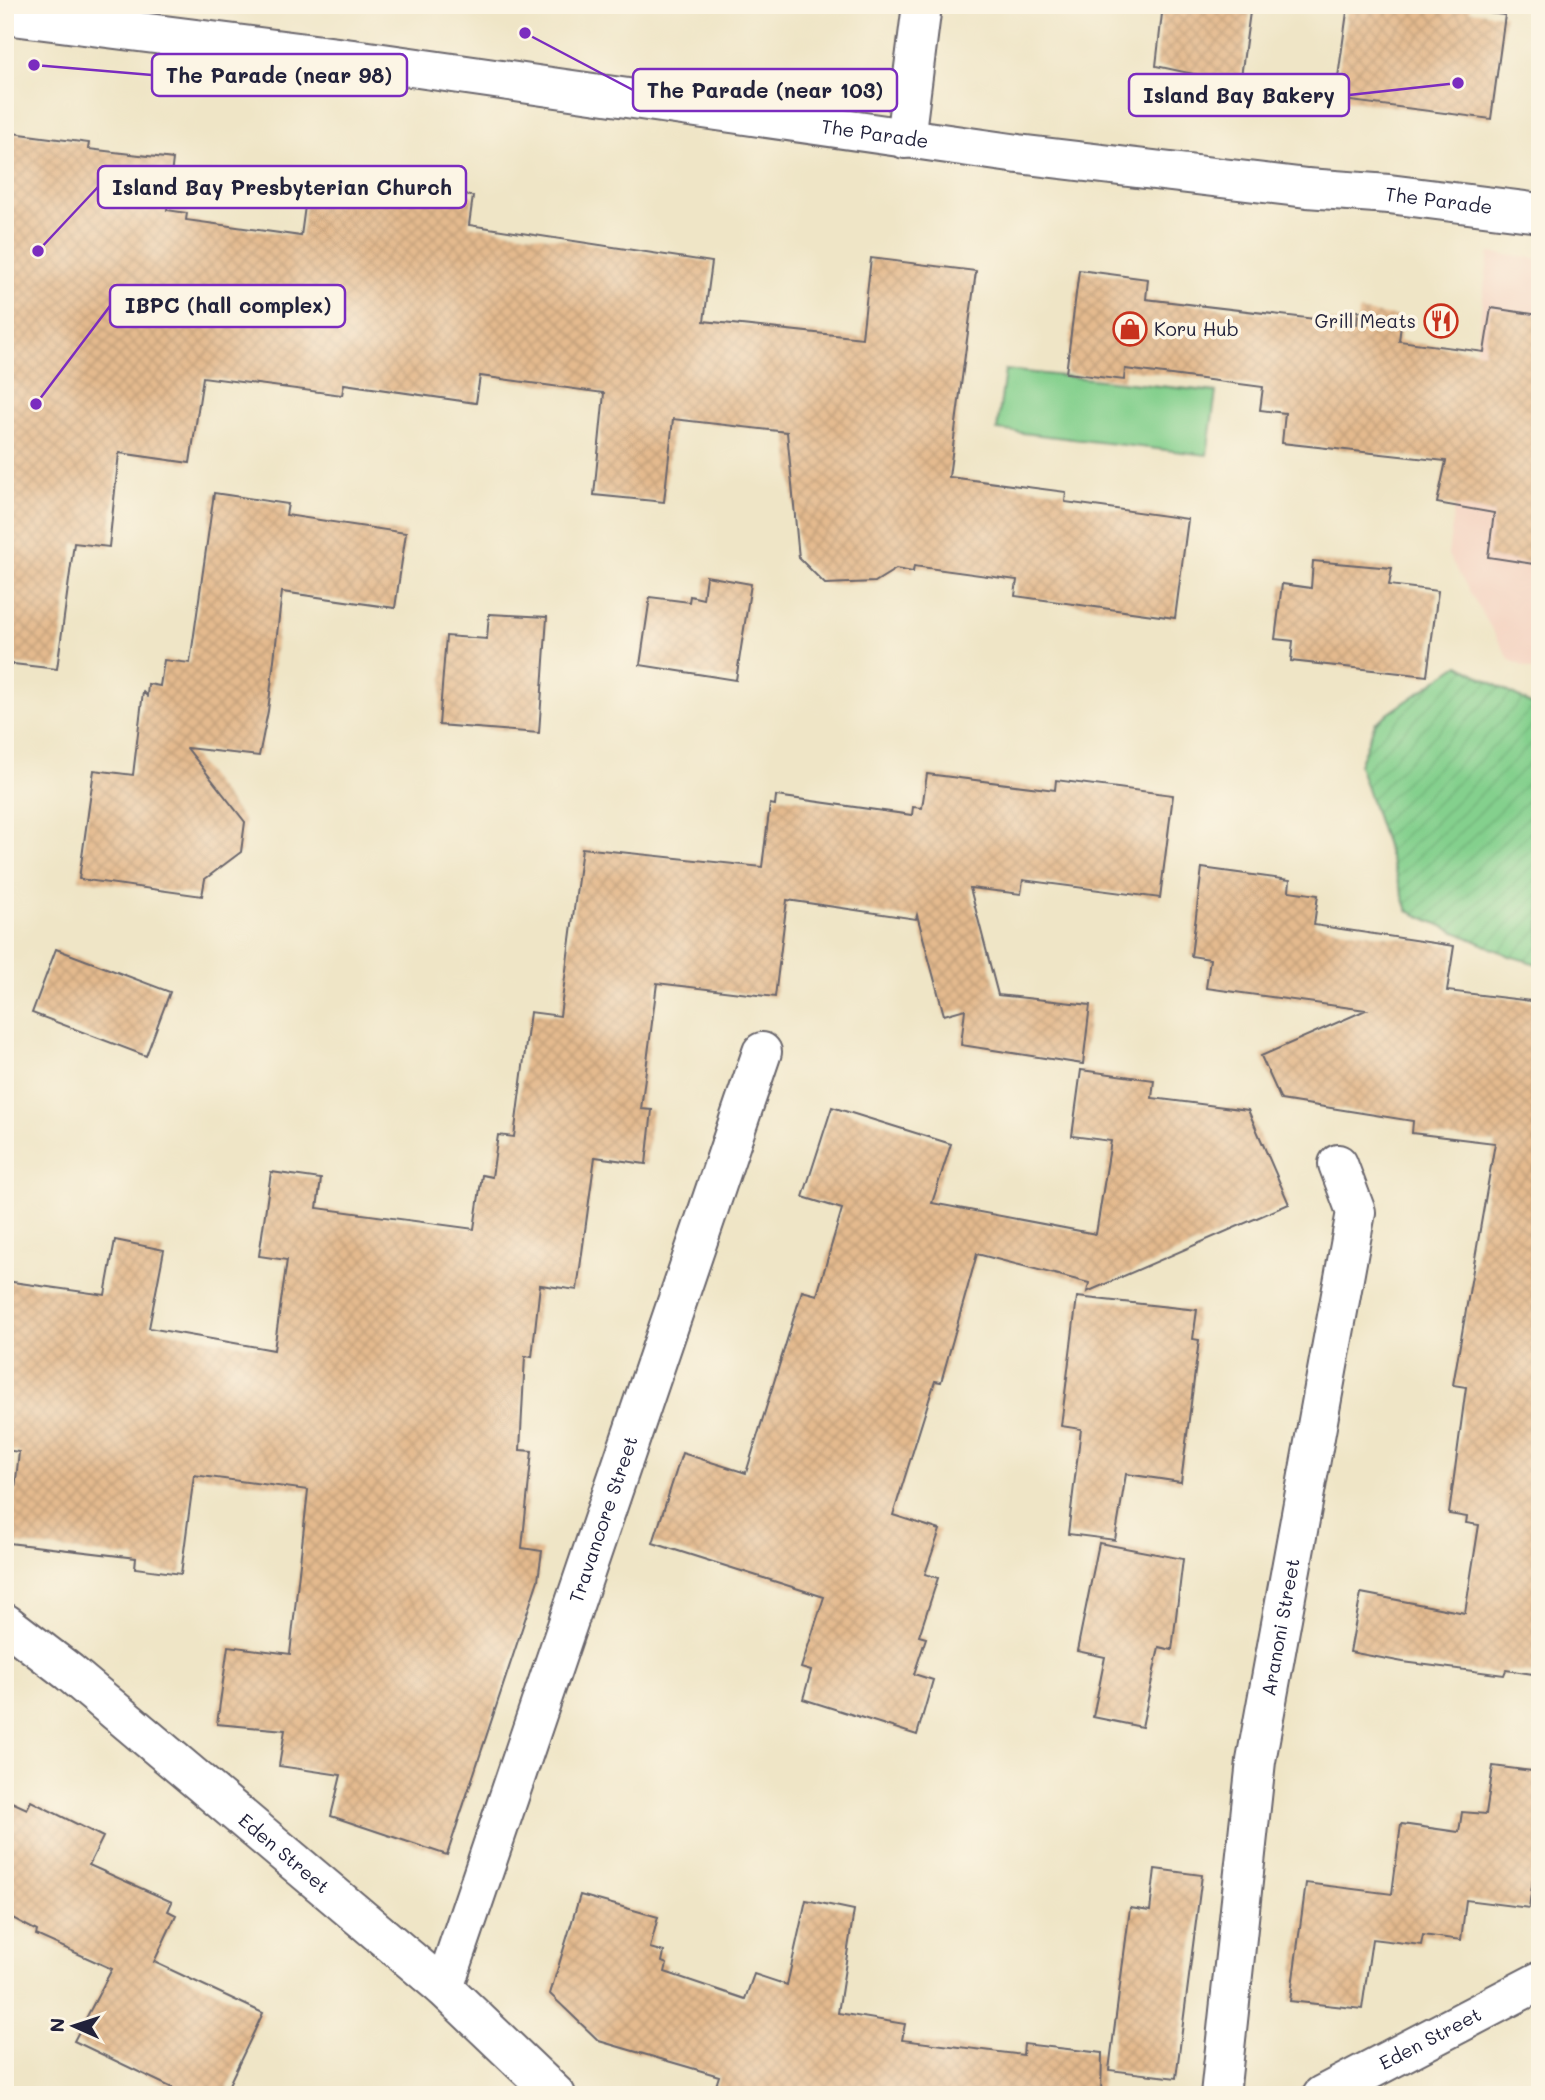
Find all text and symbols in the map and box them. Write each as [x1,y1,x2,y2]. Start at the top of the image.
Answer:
callout: The Parade (near 98) [152,54,407,96]
text: The Parade (near 98) [166,61,392,88]
callout: The Parade (near 103) [633,69,897,111]
callout: Island Bay Bakery [1129,74,1349,116]
text: The Parade (near 103) [647,76,883,103]
text: Island Bay Bakery [1143,81,1335,109]
street label: The Parade [820,113,930,153]
callout: Island Bay Presbyterian Church [98,166,466,208]
text: Island Bay Presbyterian Church [112,173,452,201]
street label: The Parade [1384,181,1494,219]
callout: IBPC (hall complex) [110,285,345,327]
text: IBPC (hall complex) [125,291,331,318]
restaurant icon: Grill Meats [1422,302,1460,340]
place label: Grill Meats [1315,308,1416,333]
shop icon: Koru Hub [1111,310,1149,348]
place label: Koru Hub [1154,316,1239,341]
street label: Travancore Street [563,1432,643,1606]
street label: Aranoni Street [1255,1556,1305,1698]
street label: Eden Street [234,1807,335,1899]
north arrow [38,1992,108,2062]
street label: Eden Street [1375,2001,1485,2075]
text: N [44,2017,69,2033]

